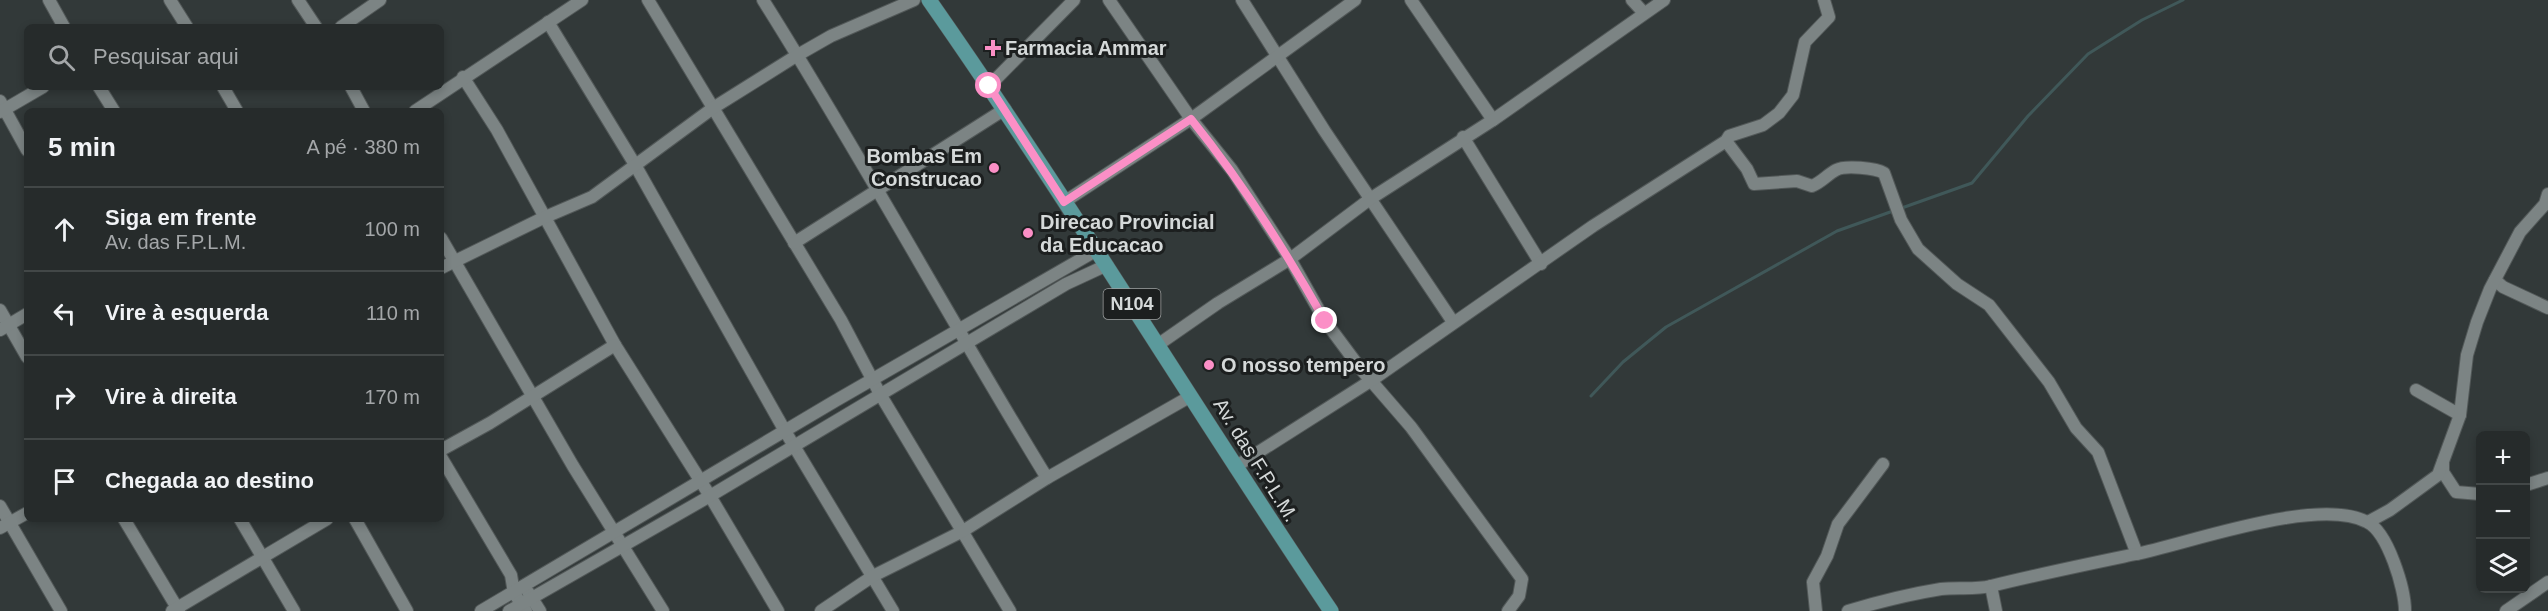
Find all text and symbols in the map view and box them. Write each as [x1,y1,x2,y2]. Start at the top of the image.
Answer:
search box [24,24,444,90]
place label: Farmacia Ammar [1005,37,1167,59]
icon: search [45,41,78,74]
marker: Farmacia Ammar [986,41,1000,55]
text: Pesquisar aqui [93,44,239,69]
route start [975,72,1001,98]
text: 5 min [48,132,116,162]
text: A pé · 380 m [307,136,420,158]
place label: Bombas Em Construcao [866,145,982,190]
marker: Bombas Em Construcao [987,161,1001,175]
text: Siga em frente [105,205,257,230]
place label: Direcao Provincial da Educacao [1040,211,1215,256]
icon: ahead [48,213,81,246]
text: 100 m [364,218,420,240]
marker: Direcao Provincial da Educacao [1021,226,1035,240]
text: Av. das F.P.L.M. [105,231,246,253]
road number: N104 [1104,289,1160,319]
icon: left [48,297,81,330]
text: Vire à esquerda [105,300,268,325]
text: 110 m [366,302,420,324]
route end [1311,307,1337,333]
place label: O nosso tempero [1221,354,1385,376]
marker: O nosso tempero [1202,358,1216,372]
icon: right [48,381,81,414]
text: Vire à direita [105,384,237,409]
text: 170 m [364,386,420,408]
street label: Av. das F.P.L.M. [1209,394,1303,526]
map controls [2476,431,2530,593]
button: + [2476,431,2530,485]
icon: arrive [48,465,81,498]
text: Chegada ao destino [105,468,314,493]
button: − [2476,485,2530,539]
button: layers [2476,539,2530,593]

